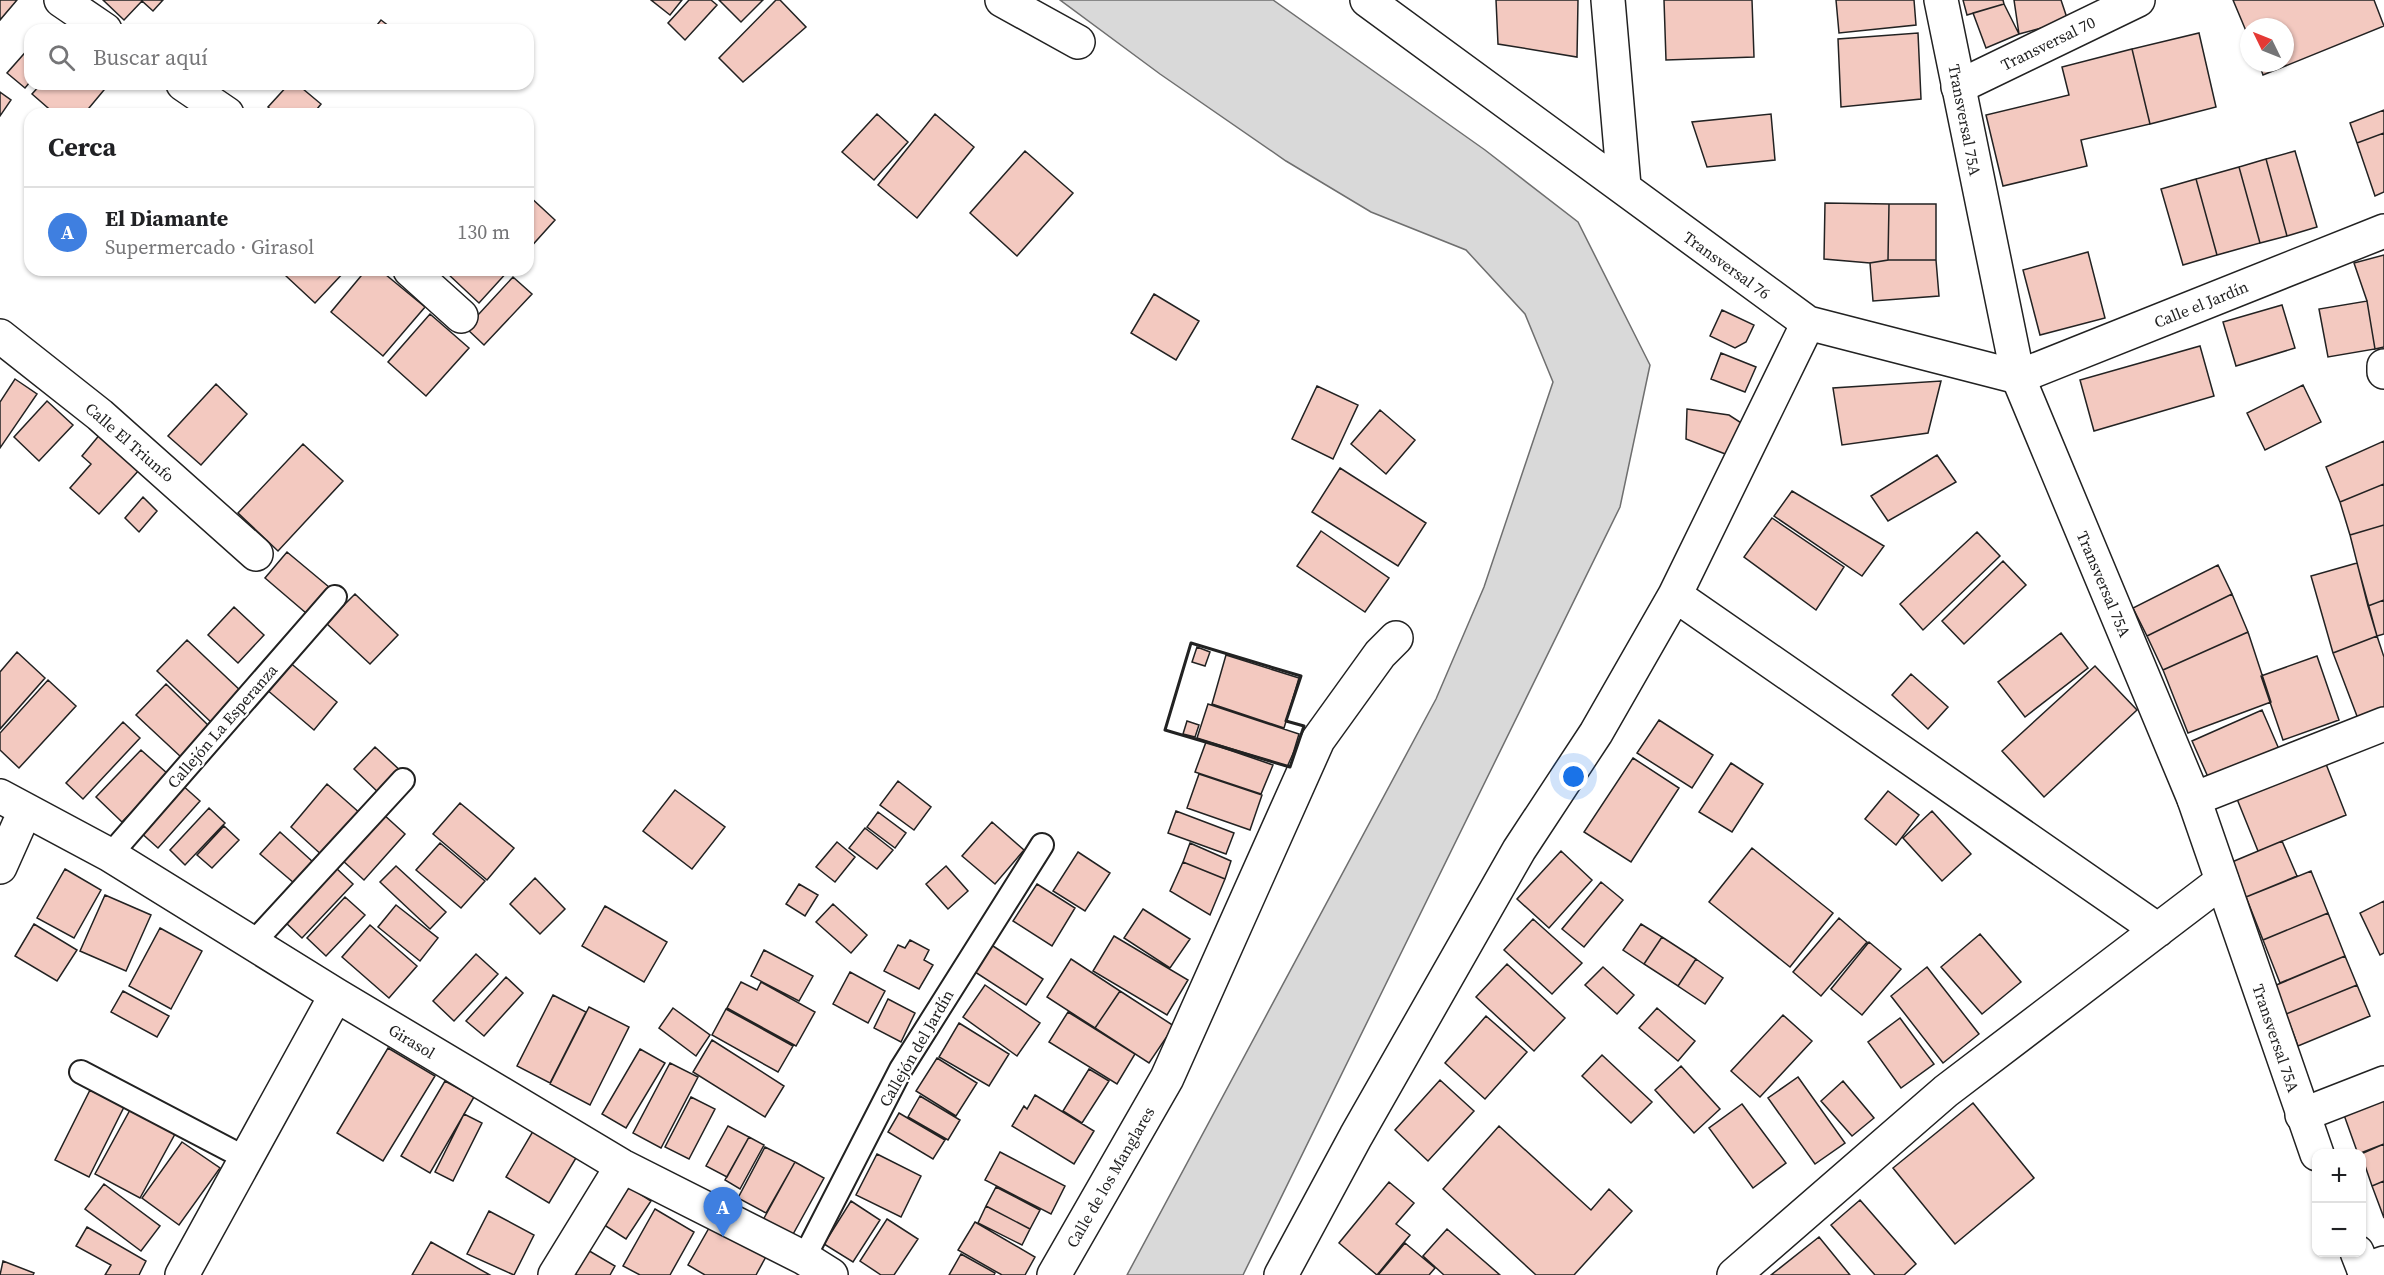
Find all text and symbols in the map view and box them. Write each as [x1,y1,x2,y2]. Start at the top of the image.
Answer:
street label: Transversal 70 [1997,11,2099,75]
north arrow [2240,18,2294,72]
search box [24,24,534,90]
icon: search [45,41,78,74]
text: Buscar aquí [93,42,208,72]
street label: Transversal 75A [1943,62,1987,178]
text: Cerca [48,129,116,165]
text: El Diamante [105,203,228,233]
text: A [61,218,74,246]
text: 130 m [457,218,510,246]
street label: Transversal 76 [1679,226,1775,304]
text: Supermercado · Girasol [105,233,314,261]
street label: Calle el Jardín [2151,275,2252,333]
street label: Calle El Triunfo [81,397,179,487]
street label: Transversal 75A [2072,528,2136,641]
street label: Callejón La Esperanza [162,659,283,793]
your location [1559,762,1588,791]
street label: Transversal 75A [2247,981,2305,1095]
street label: Callejón del Jardín [873,985,959,1111]
street label: Girasol [385,1018,440,1064]
street label: Calle de los Manglares [1061,1103,1159,1251]
map controls [2312,1149,2366,1257]
button: + [2312,1149,2366,1203]
pin: A [704,1188,742,1237]
button: − [2312,1203,2366,1257]

